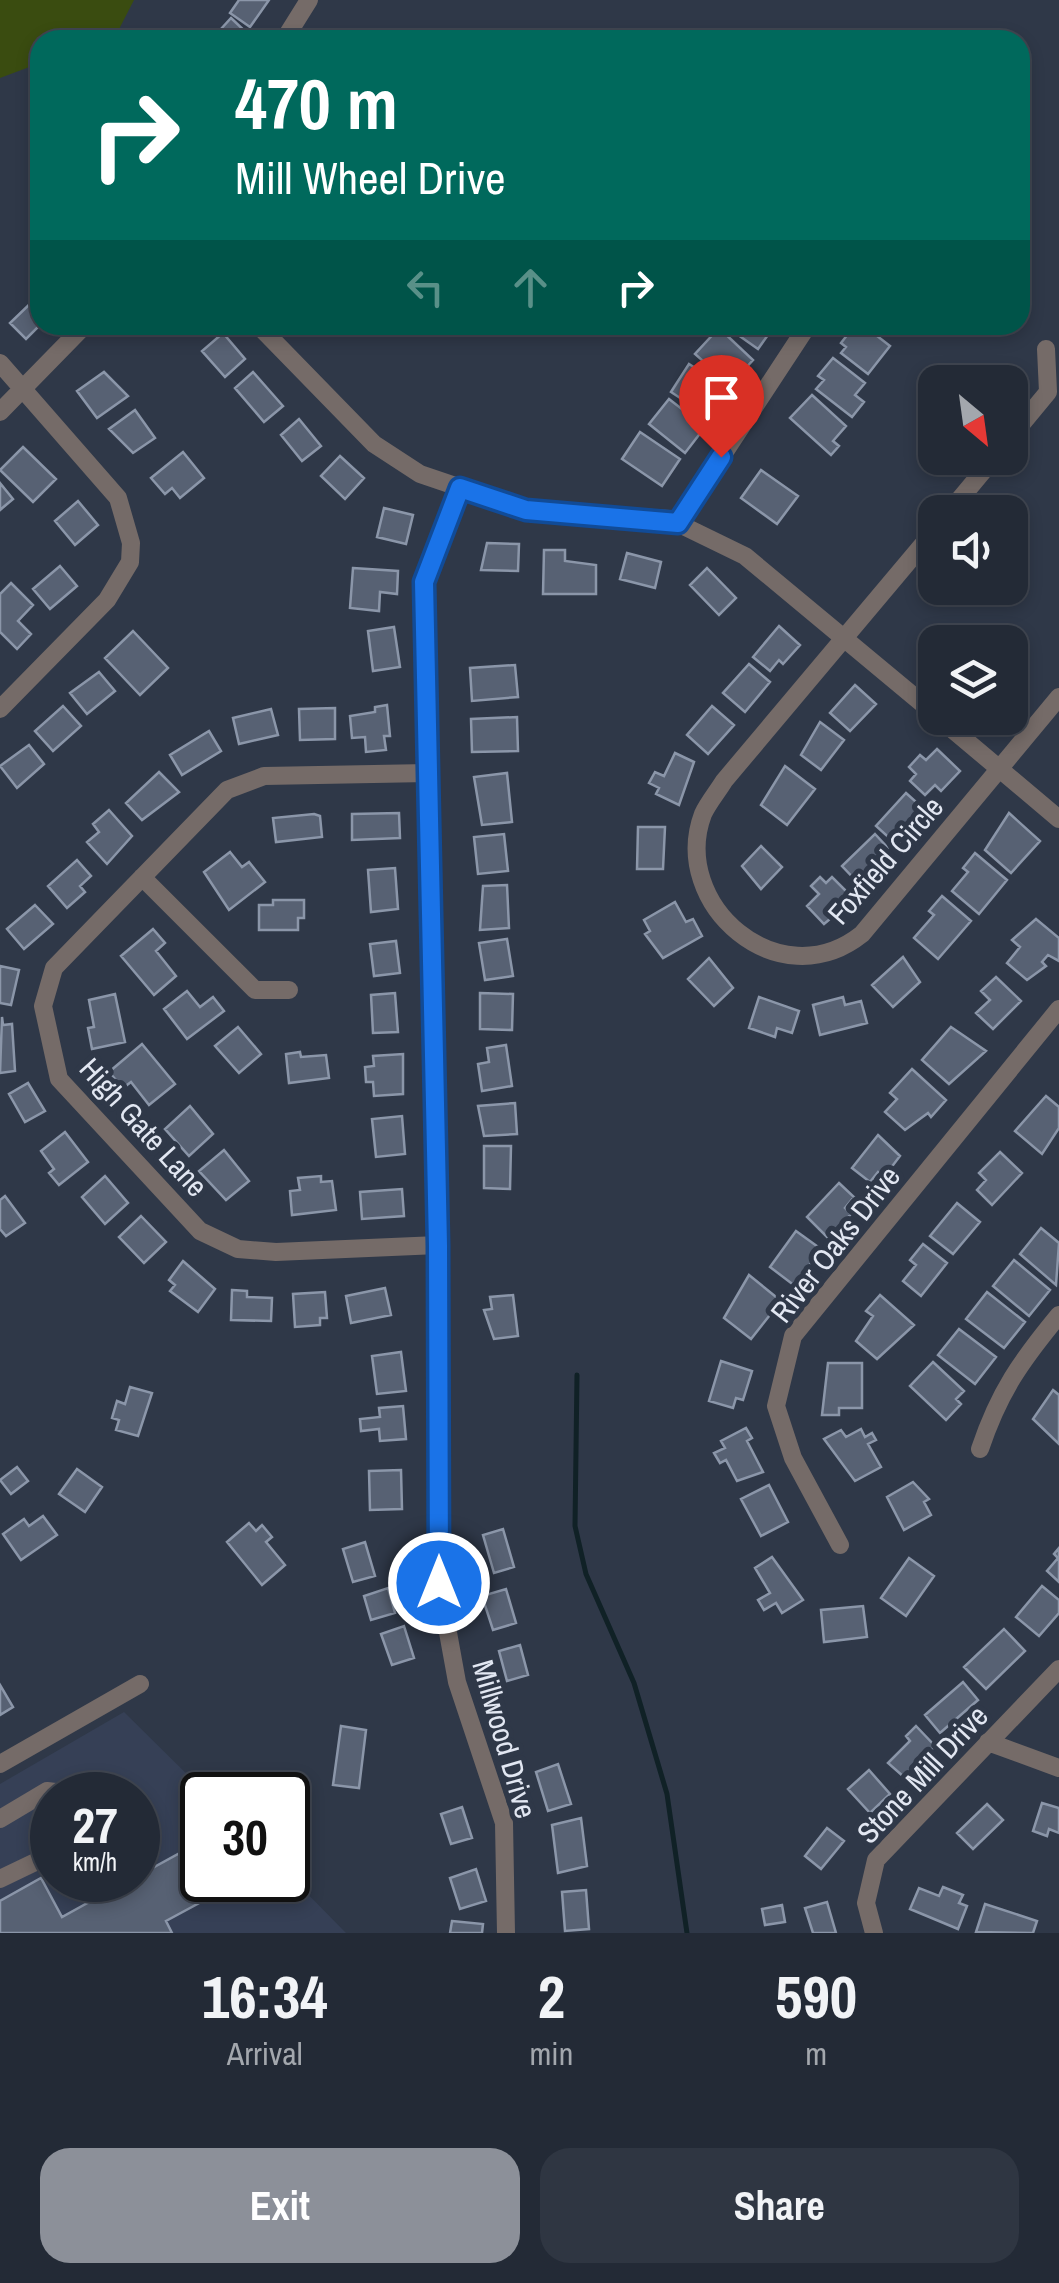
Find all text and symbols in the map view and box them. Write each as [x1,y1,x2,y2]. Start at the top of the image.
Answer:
text: 470 m [235,57,398,151]
icon: right [70,70,200,200]
text: Mill Wheel Drive [235,147,506,208]
icon: left [398,260,453,315]
icon: ahead [503,260,558,315]
icon: right [608,260,663,315]
pin [679,355,764,458]
north arrow [918,365,1028,475]
map controls [918,365,1028,735]
icon: arrive [694,370,749,425]
button: sound [918,495,1028,605]
button: layers [918,625,1028,735]
street label: Foxfield Circle [818,787,952,933]
street label: High Gate Lane [71,1049,217,1205]
street label: River Oaks Drive [761,1157,909,1331]
position arrow [387,1531,491,1635]
street label: Millwood Drive [463,1655,547,1823]
street label: Stone Mill Drive [848,1696,996,1852]
speed limit sign: 30 [180,1772,310,1902]
text: 27 [72,1791,118,1859]
text: km/h [73,1845,117,1879]
text: 16:34 [202,1956,328,2037]
text: 2 [538,1956,565,2037]
text: 590 [775,1956,857,2037]
text: Arrival [227,2032,303,2075]
text: min [529,2032,573,2075]
text: m [805,2032,827,2075]
button: Exit [40,2148,520,2263]
button: Share [540,2148,1019,2263]

